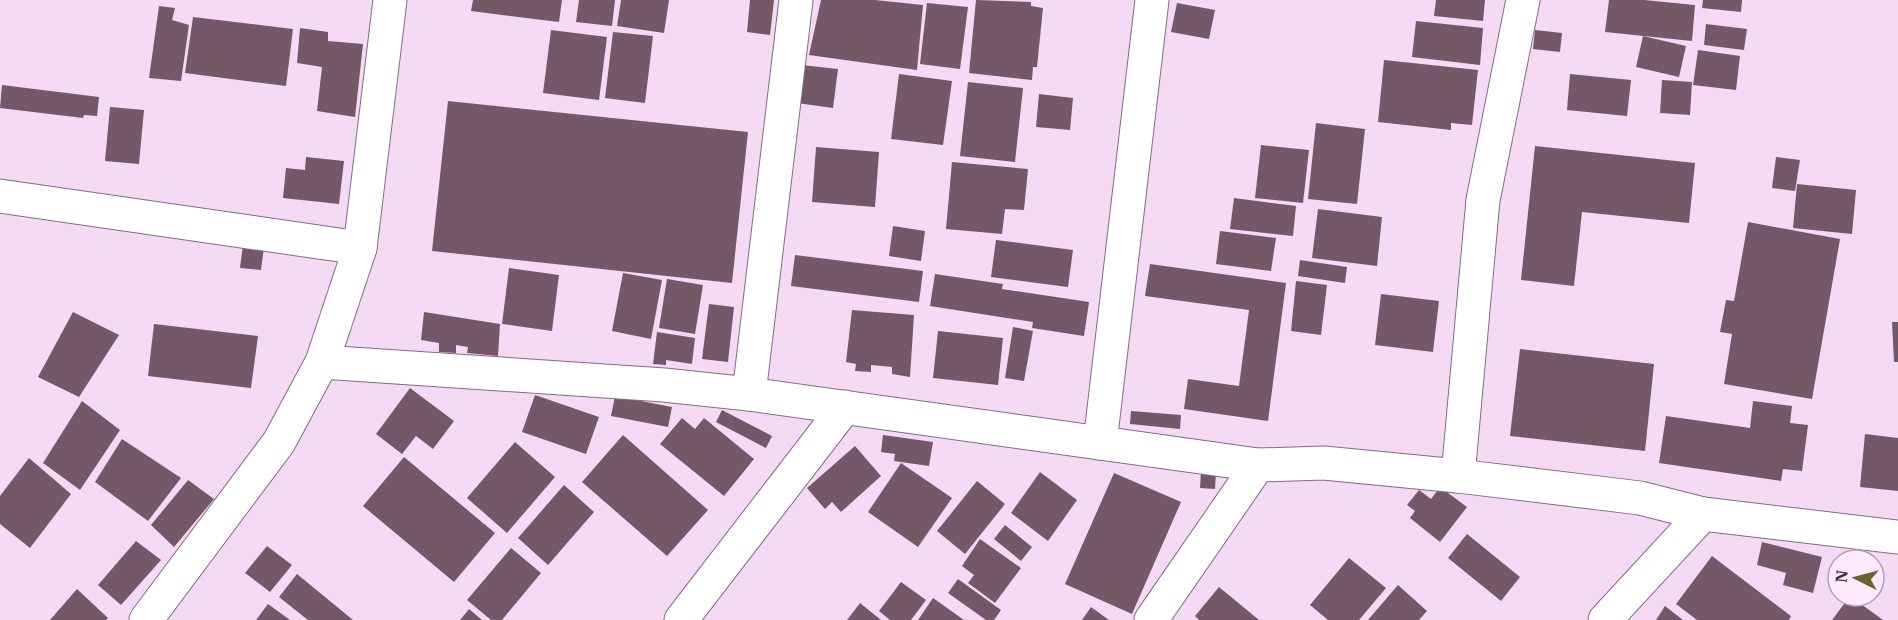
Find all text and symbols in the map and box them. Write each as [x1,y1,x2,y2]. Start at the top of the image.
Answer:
north arrow [1826,548,1886,608]
text: N [1830,569,1852,584]

